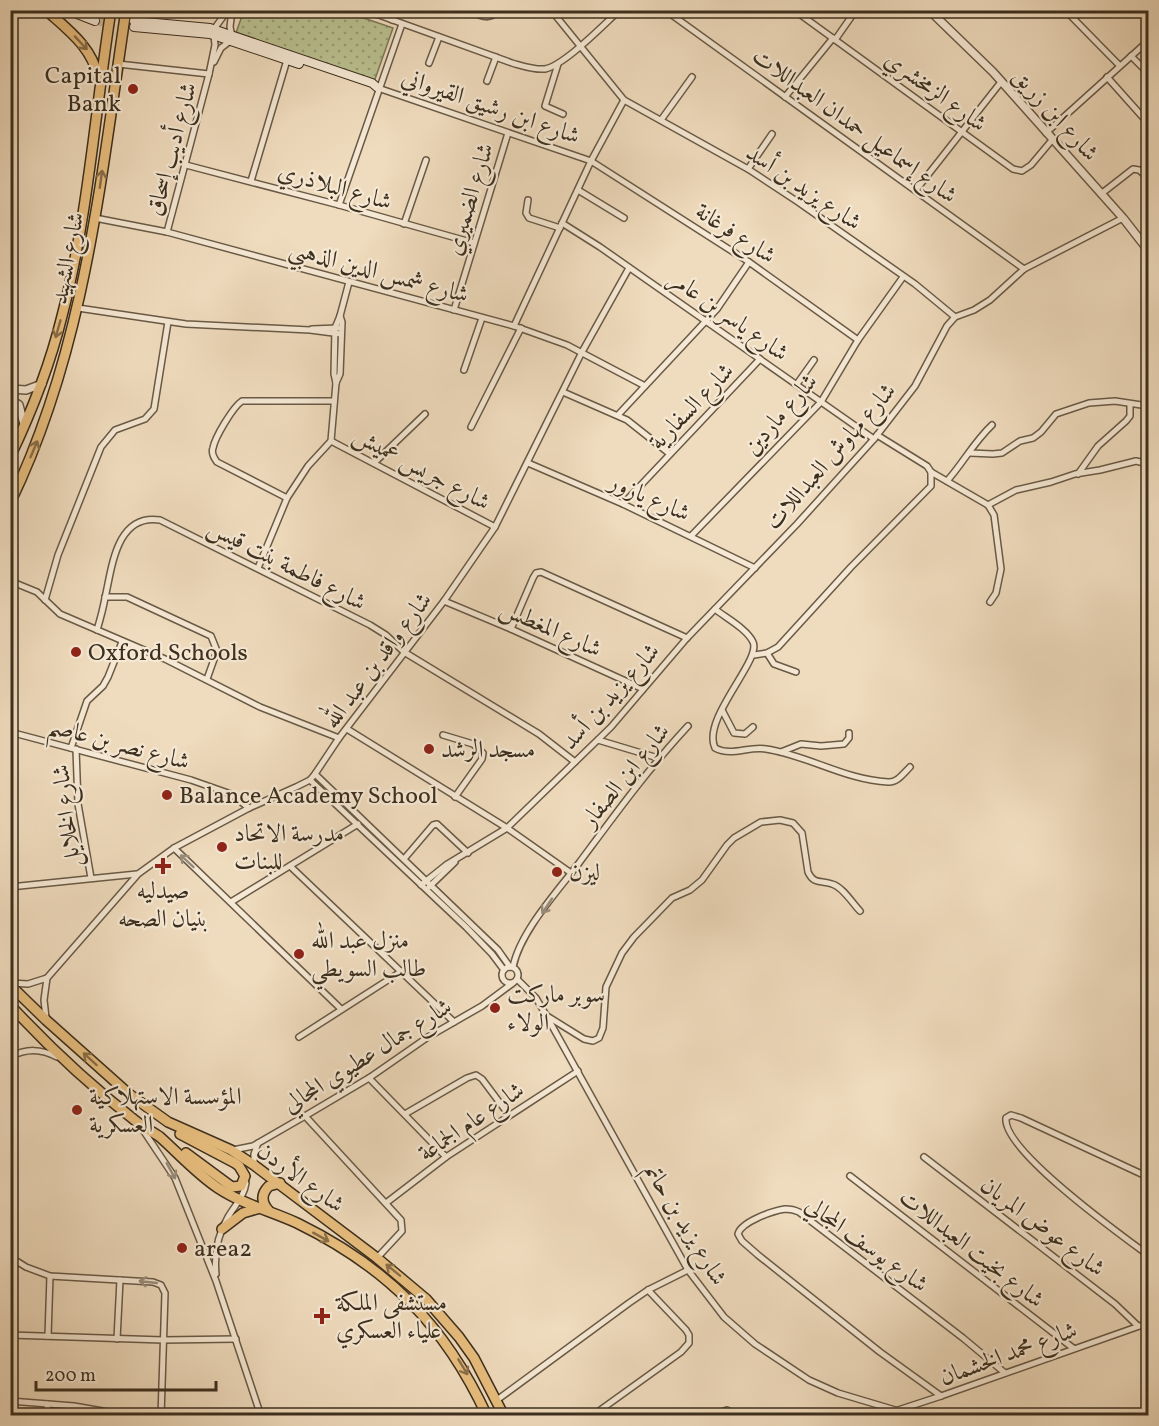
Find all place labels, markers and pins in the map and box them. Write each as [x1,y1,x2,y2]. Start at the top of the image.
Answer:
place label: Capital Bank [45,60,121,122]
marker: Capital Bank [126,82,140,96]
place label: Oxford Schools [88,637,248,671]
marker: Oxford Schools [69,645,83,659]
place label: مسجد الرشد [441,734,535,768]
marker: مسجد الرشد [422,742,436,756]
place label: Balance Academy School [179,780,438,814]
marker: Balance Academy School [160,788,174,802]
place label: مدرسة الاتحاد للبنات [234,818,344,880]
marker: مدرسة الاتحاد للبنات [215,840,229,854]
place label: ليزن [569,857,600,891]
marker: صيدليه بنيان الصحه [156,859,170,873]
marker: ليزن [550,865,564,879]
place label: صيدليه بنيان الصحه [118,875,208,937]
place label: منزل عبد الله طالب السويطي [311,921,426,991]
marker: منزل عبد الله طالب السويطي [292,947,306,961]
place label: سوبر ماركت الولاء [507,979,605,1041]
marker: سوبر ماركت الولاء [488,1001,502,1015]
place label: المؤسسة الاستهلاكية العسكرية [89,1081,242,1143]
marker: المؤسسة الاستهلاكية العسكرية [70,1103,84,1117]
place label: area2 [194,1233,252,1267]
marker: area2 [175,1241,189,1255]
place label: مستشفى الملكة علياء العسكري [335,1287,447,1349]
marker: مستشفى الملكة علياء العسكري [313,1307,331,1325]

